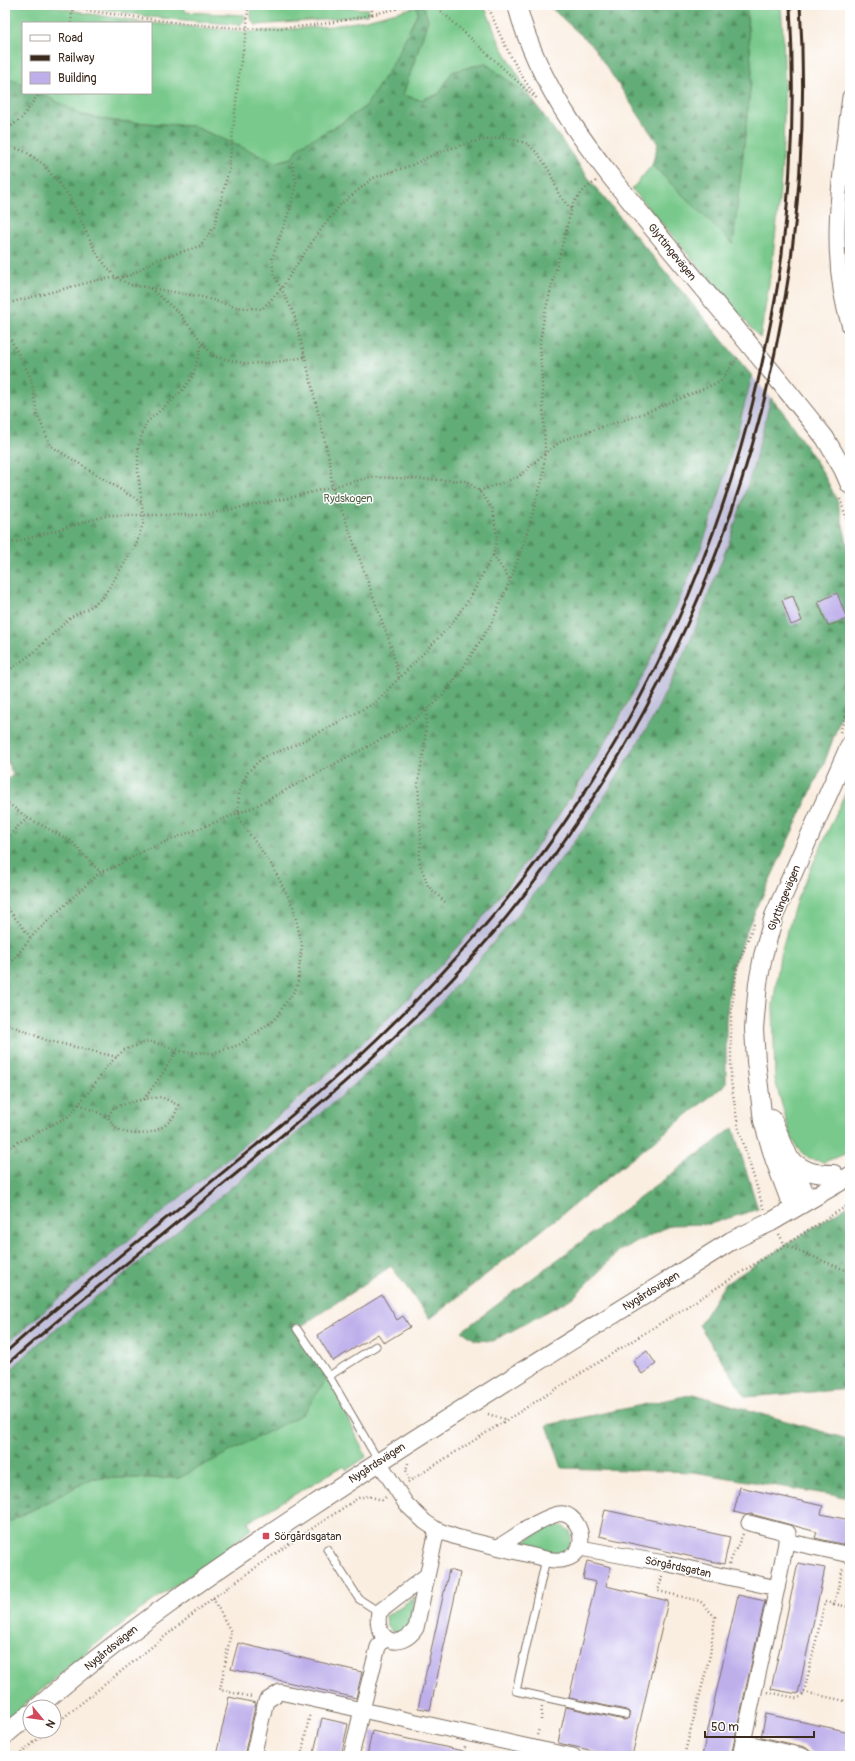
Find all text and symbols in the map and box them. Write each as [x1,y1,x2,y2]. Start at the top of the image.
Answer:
legend [22,22,152,94]
text: Road [58,31,83,46]
text: Railway [58,51,94,66]
text: Building [58,71,97,86]
street label: Glyttingevägen [645,221,699,283]
park label: Rydskogen [324,492,372,505]
street label: Glyttingevägen [765,863,803,933]
street label: Nygårdsvägen [620,1268,682,1314]
street label: Nygårdsvägen [346,1440,408,1486]
place label: Sörgårdsgatan [274,1530,341,1543]
marker: Sörgårdsgatan [261,1531,271,1541]
street label: Sörgårdsgatan [644,1554,712,1580]
street label: Nygårdsvägen [82,1623,140,1673]
north arrow [22,1699,62,1739]
scale bar [705,1713,814,1739]
text: N [43,1717,58,1731]
text: 50 m [711,1720,739,1735]

